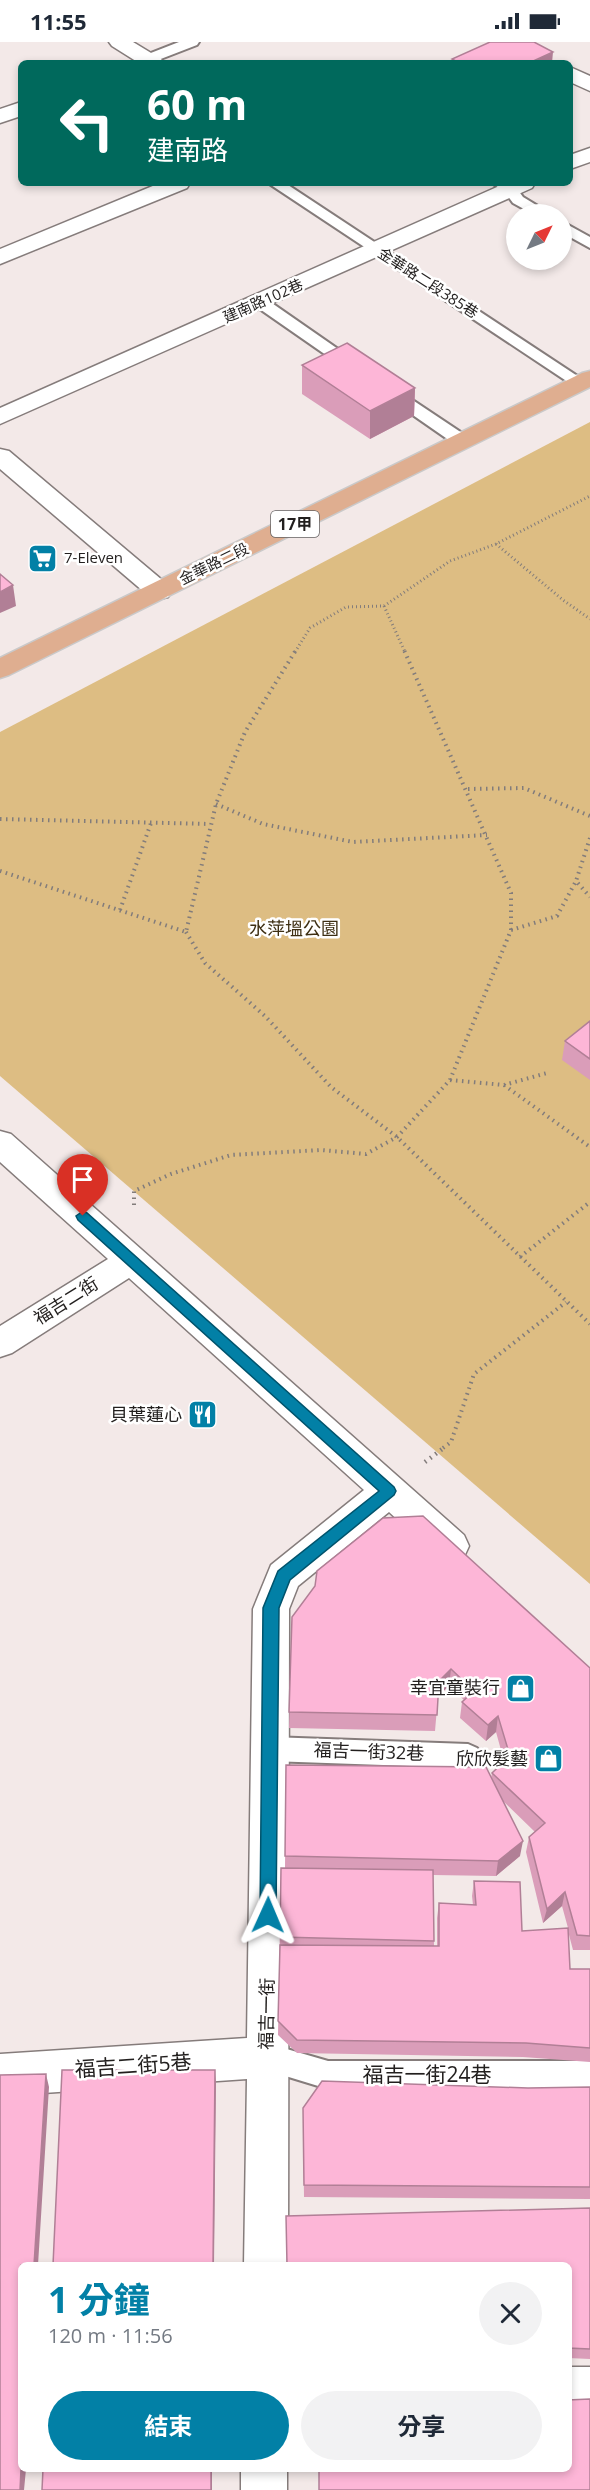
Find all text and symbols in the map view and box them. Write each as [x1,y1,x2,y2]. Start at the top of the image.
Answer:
text: 11:55 [30,6,87,36]
text: 60 m [147,75,247,132]
icon: left [48,84,126,162]
text: 建南路 [147,131,228,168]
north arrow [506,204,572,270]
map controls [506,204,572,270]
street label: 金華路二段385巷 [375,242,483,322]
street label: 建南路102巷 [219,274,306,327]
road number: 17甲 [271,511,319,537]
street label: 金華路二段 [175,538,252,589]
supermarket icon: 7-Eleven [27,542,59,574]
place label: 7-Eleven [64,547,123,567]
park label: 水萍塭公園 [249,916,339,940]
pin [57,1154,108,1216]
icon: arrive [66,1163,99,1196]
street label: 福吉二街 [29,1271,102,1329]
restaurant icon: 貝葉蓮心 [187,1399,219,1431]
place label: 貝葉蓮心 [110,1402,182,1426]
shop icon: 幸宜童裝行 [505,1672,537,1704]
place label: 幸宜童裝行 [410,1675,500,1699]
street label: 福吉一街32巷 [313,1737,425,1765]
shop icon: 欣欣髮藝 [533,1743,565,1775]
place label: 欣欣髮藝 [456,1746,528,1770]
position arrow [236,1883,300,1947]
street label: 福吉一街 [253,1978,279,2050]
street label: 福吉二街5巷 [74,2047,192,2083]
street label: 福吉一街24巷 [362,2060,492,2088]
text: 1 分鐘 [48,2275,150,2324]
button: close [479,2282,542,2345]
text: 120 m · 11:56 [48,2322,173,2349]
button: 結束 [48,2391,289,2460]
button: 分享 [301,2391,542,2460]

